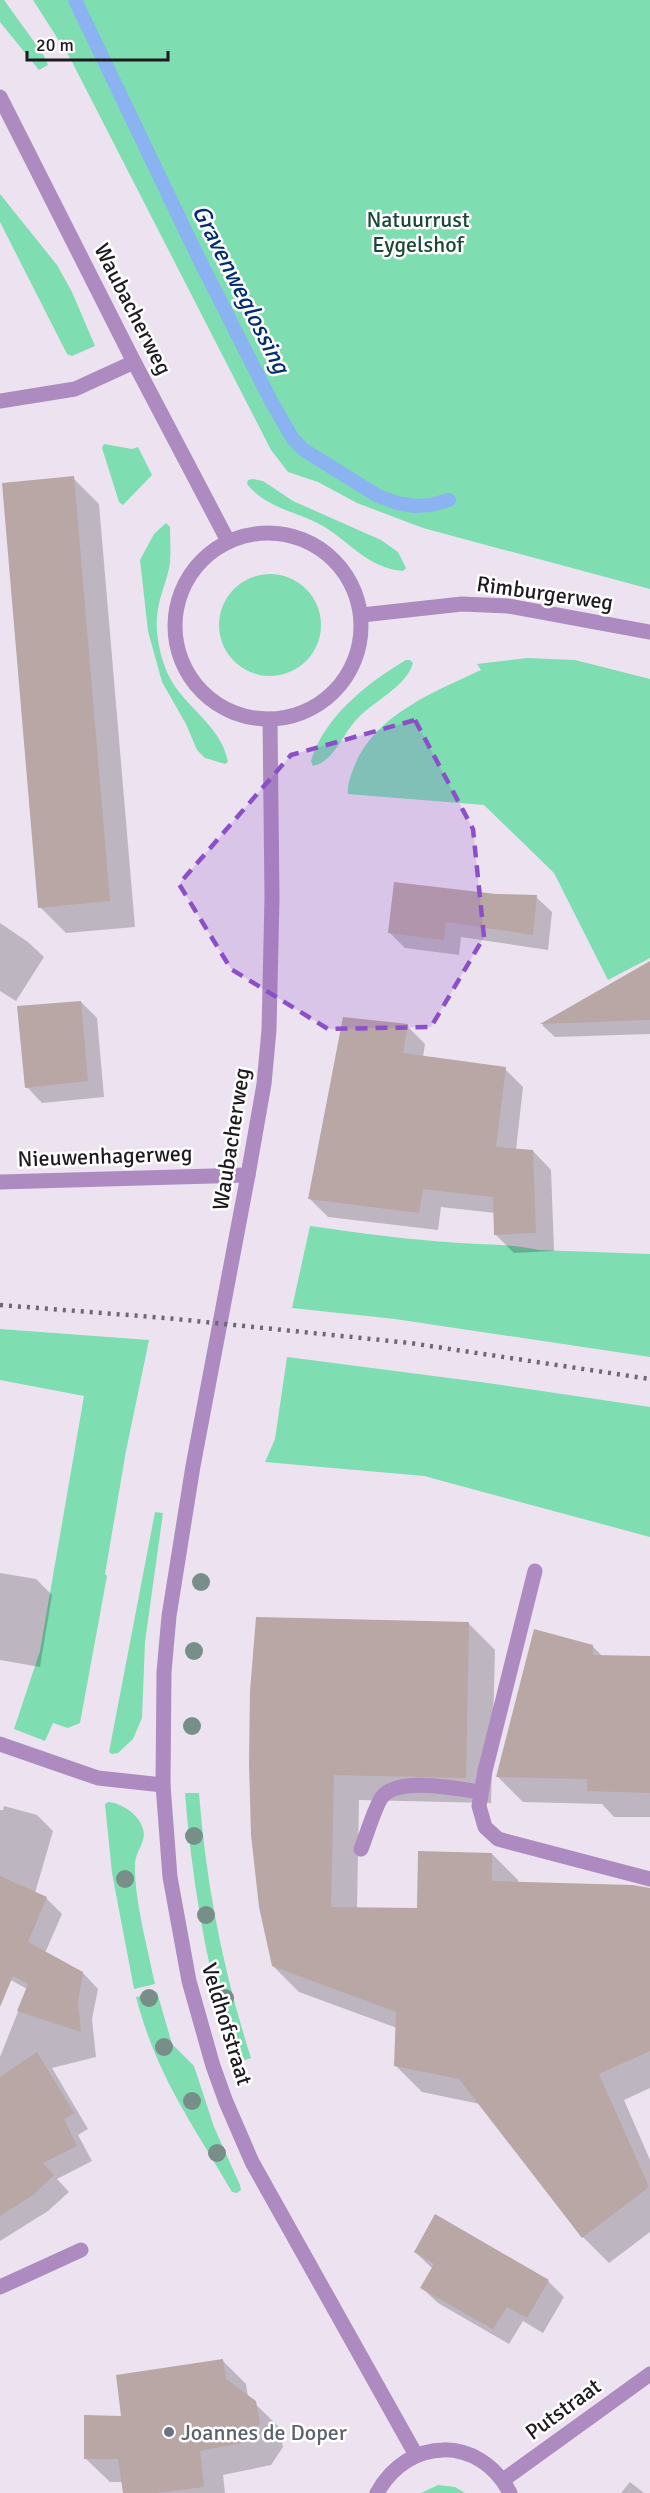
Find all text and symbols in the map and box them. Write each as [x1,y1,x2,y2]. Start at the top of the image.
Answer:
scale bar [27,24,168,62]
text: 20 m [36,34,74,56]
water label: Gravenweglossing [186,200,298,381]
park label: Natuurrust Eygelshof [366,206,470,258]
street label: Waubacherweg [88,239,178,379]
street label: Rimburgerweg [475,570,615,616]
street label: Waubacherweg [206,1066,256,1212]
street label: Nieuwenhagerweg [17,1139,193,1173]
street label: Veldhofstraat [196,1960,258,2089]
street label: Putstraat [520,2372,606,2445]
place label: Joannes de Doper [181,2419,347,2446]
marker: Joannes de Doper [162,2425,176,2439]

